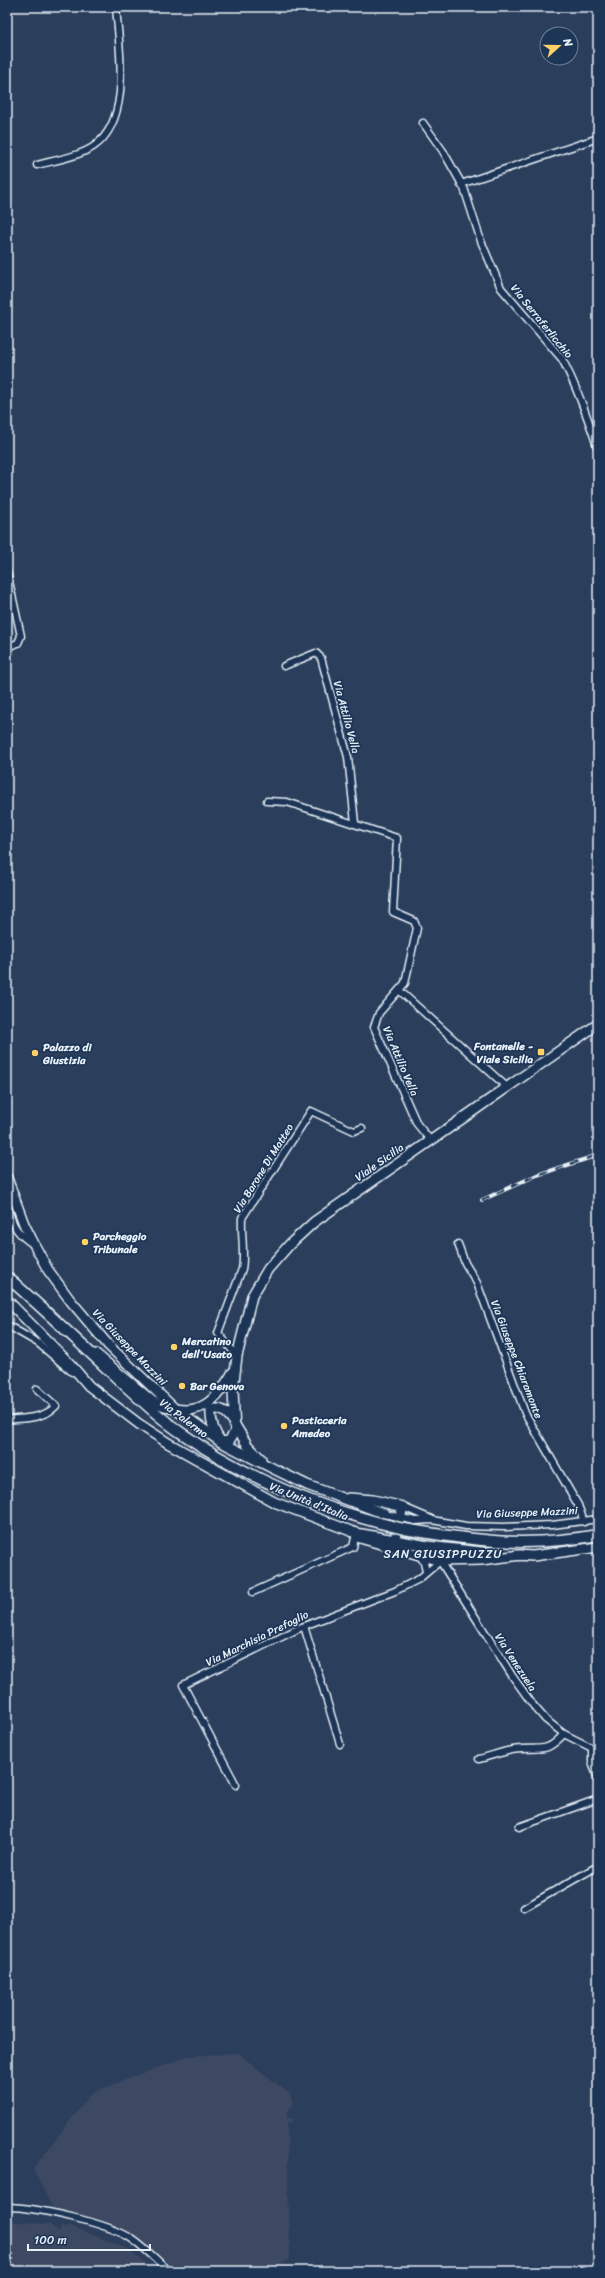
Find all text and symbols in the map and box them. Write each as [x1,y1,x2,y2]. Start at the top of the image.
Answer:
north arrow [539,26,579,66]
text: N [557,35,578,50]
street label: Via Serraferlicchio [506,280,578,363]
street label: Via Attilio Vella [328,679,365,756]
street label: Via Attilio Vella [377,1023,424,1100]
place label: Fontanelle - Viale Sicilia [473,1037,533,1069]
place label: Palazzo di Giustizia [42,1038,92,1070]
marker: Fontanelle - Viale Sicilia [536,1047,546,1057]
marker: Palazzo di Giustizia [30,1048,40,1058]
street label: Via Barone Di Matteo [228,1119,299,1217]
street label: Viale Sicilia [351,1138,408,1186]
place label: Parcheggio Tribunale [93,1227,147,1259]
marker: Parcheggio Tribunale [80,1237,90,1247]
street label: Via Giuseppe Chiaramonte [485,1297,548,1422]
street label: Via Giuseppe Mazzini [88,1304,172,1391]
place label: Mercatino dell'Usato [181,1332,233,1364]
marker: Mercatino dell'Usato [169,1342,179,1352]
place label: Bar Genova [190,1377,245,1396]
marker: Bar Genova [177,1381,187,1391]
street label: Via Palermo [155,1394,213,1443]
place label: Pasticceria Amedeo [291,1411,347,1443]
marker: Pasticceria Amedeo [279,1421,289,1431]
street label: Via Unità d'Italia [266,1477,352,1526]
street label: Via Giuseppe Mazzini [476,1501,579,1524]
district label: SAN GIUSIPPUZZU [383,1543,503,1565]
street label: Via Marchisia Prefoglio [202,1605,312,1672]
street label: Via Venezuela [490,1629,542,1696]
scale bar [28,2226,150,2252]
text: 100 m [34,2229,67,2251]

